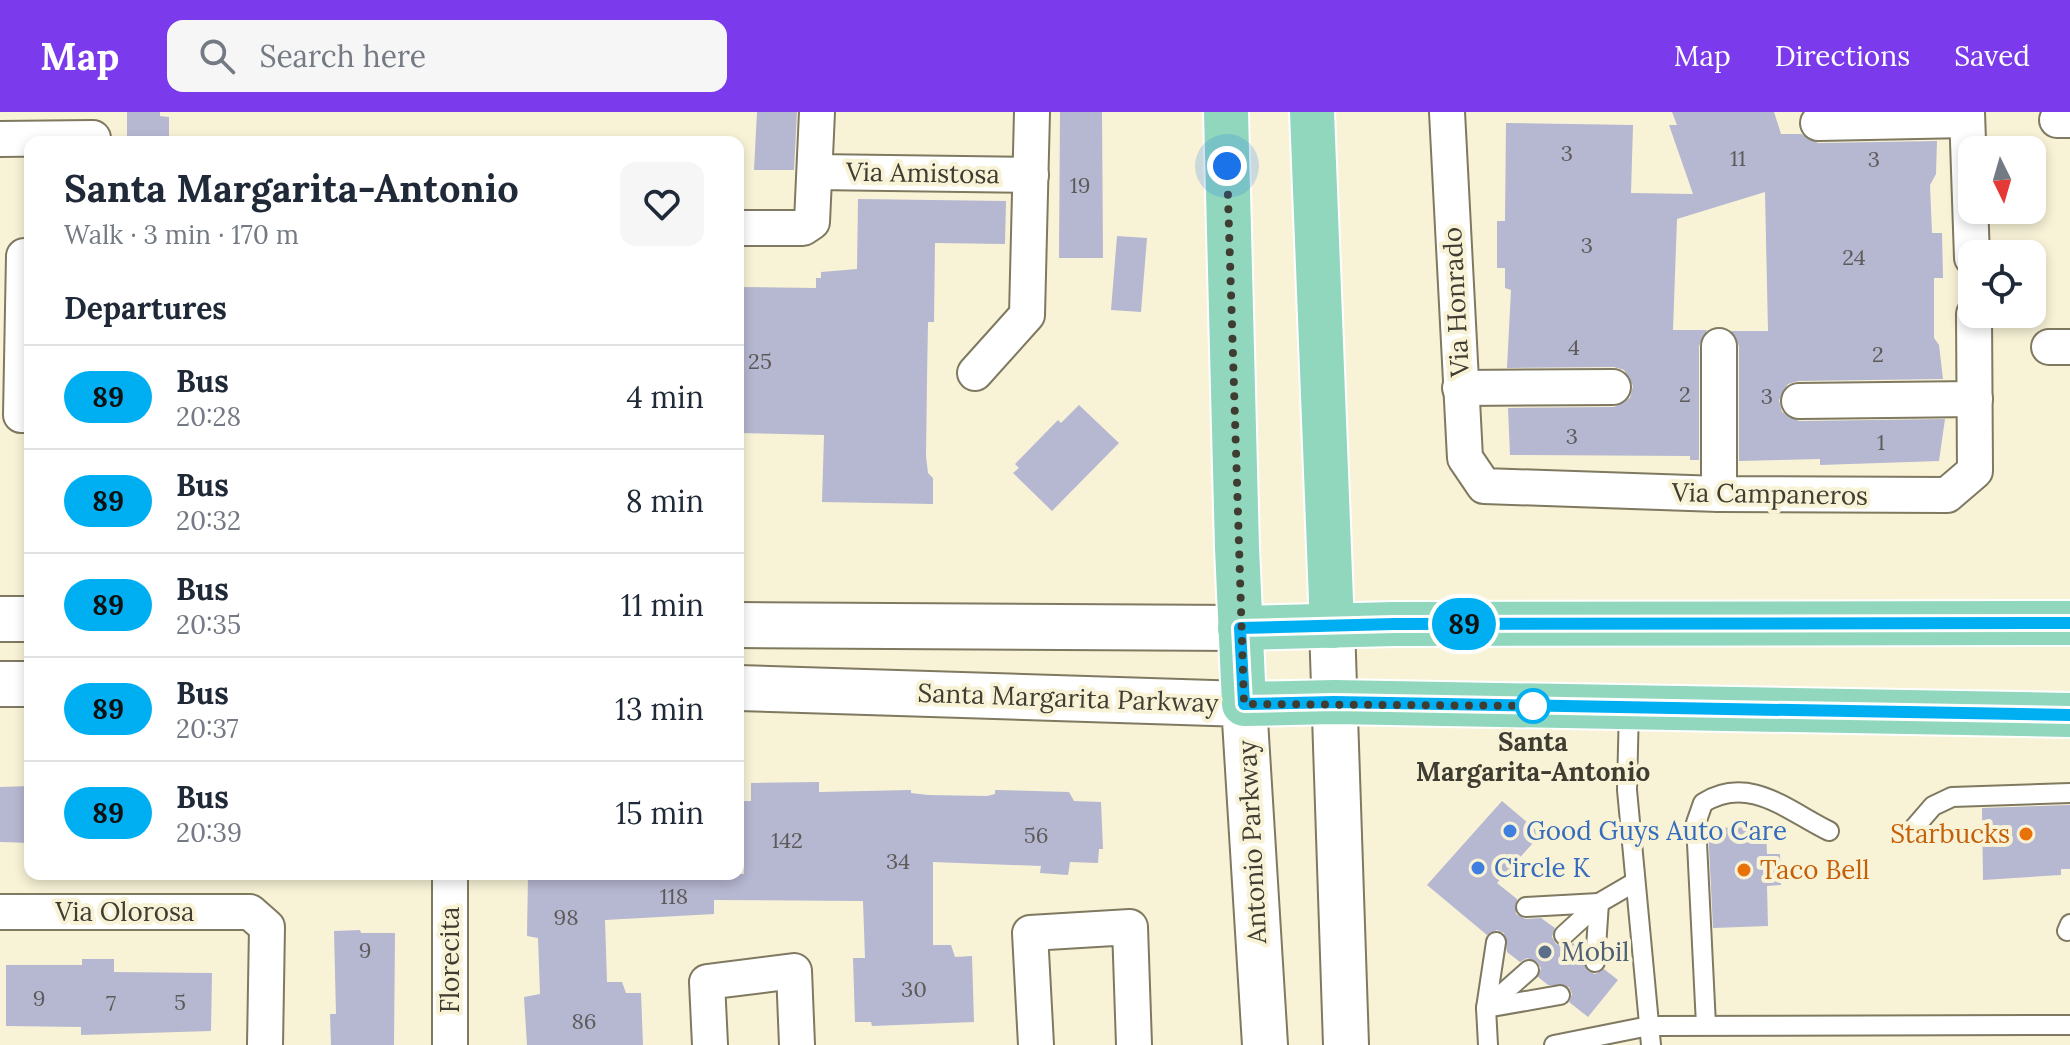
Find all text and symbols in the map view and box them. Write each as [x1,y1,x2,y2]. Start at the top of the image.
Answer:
search box [167,20,727,92]
text: Map [40,32,119,80]
icon: search [195,34,239,78]
text: Search here [259,37,426,75]
text: Map [1674,38,1731,74]
text: Directions [1775,38,1910,74]
text: Saved [1954,38,2030,74]
north arrow [1958,136,2046,224]
map controls [1958,136,2046,328]
house number: 3 [1561,139,1573,167]
house number: 11 [1730,144,1746,172]
house number: 3 [1868,145,1880,173]
your location [1207,146,1247,186]
street label: Via Amistosa [845,155,1000,190]
button: heart [620,162,704,246]
text: Santa Margarita-Antonio [64,164,519,212]
house number: 19 [1070,171,1090,199]
text: Walk · 3 min · 170 m [64,218,299,251]
street label: Via Honrado [1435,226,1476,379]
house number: 3 [1581,231,1593,259]
button: locate [1958,240,2046,328]
house number: 24 [1842,243,1866,271]
text: Departures [64,289,227,327]
house number: 4 [1568,333,1580,361]
house number: 2 [1872,340,1884,368]
house number: 25 [748,347,772,375]
text: Bus [176,362,229,400]
text: 4 min [626,378,704,416]
text: 89 [92,379,124,415]
house number: 2 [1679,380,1691,408]
house number: 3 [1761,382,1773,410]
text: 20:28 [176,400,241,433]
house number: 3 [1566,422,1578,450]
house number: 1 [1877,428,1885,456]
text: Bus [176,466,229,504]
street label: Via Campaneros [1671,475,1868,512]
text: 8 min [626,482,704,520]
text: 89 [92,483,124,519]
text: 20:32 [176,504,241,537]
text: Bus [176,570,229,608]
text: 11 min [621,586,704,624]
text: 89 [92,587,124,623]
line badge: 89 [1428,598,1500,650]
text: 89 [1448,606,1480,642]
text: 20:35 [176,608,241,641]
text: Bus [176,674,229,712]
street label: Santa Margarita Parkway [917,676,1219,719]
marker: Santa Margarita-Antonio [1516,689,1550,723]
text: 13 min [615,690,704,728]
text: 89 [92,691,124,727]
text: 20:37 [176,712,238,745]
place label: Santa Margarita-Antonio [1416,725,1650,788]
street label: Antonio Parkway [1230,739,1273,946]
text: Bus [176,778,229,816]
text: 15 min [615,794,704,832]
text: 89 [92,795,124,831]
place label: Good Guys Auto Care [1526,814,1787,847]
text: 20:39 [176,816,242,849]
place label: Starbucks [1890,817,2010,850]
house number: 56 [1024,821,1048,849]
marker: Good Guys Auto Care [1501,822,1519,840]
marker: Starbucks [2017,825,2035,843]
house number: 142 [771,826,803,854]
house number: 34 [886,847,910,875]
place label: Circle K [1494,851,1590,884]
place label: Taco Bell [1760,853,1870,886]
marker: Circle K [1469,859,1487,877]
marker: Taco Bell [1735,861,1753,879]
house number: 118 [660,882,688,910]
street label: Via Olorosa [55,895,194,928]
house number: 98 [553,903,579,931]
street label: Florecita [433,907,466,1013]
place label: Mobil [1561,935,1629,968]
house number: 9 [359,936,371,964]
marker: Mobil [1536,943,1554,961]
house number: 30 [901,975,927,1003]
house number: 9 [33,984,45,1012]
house number: 5 [174,988,186,1016]
house number: 7 [106,989,116,1017]
house number: 86 [571,1007,597,1035]

